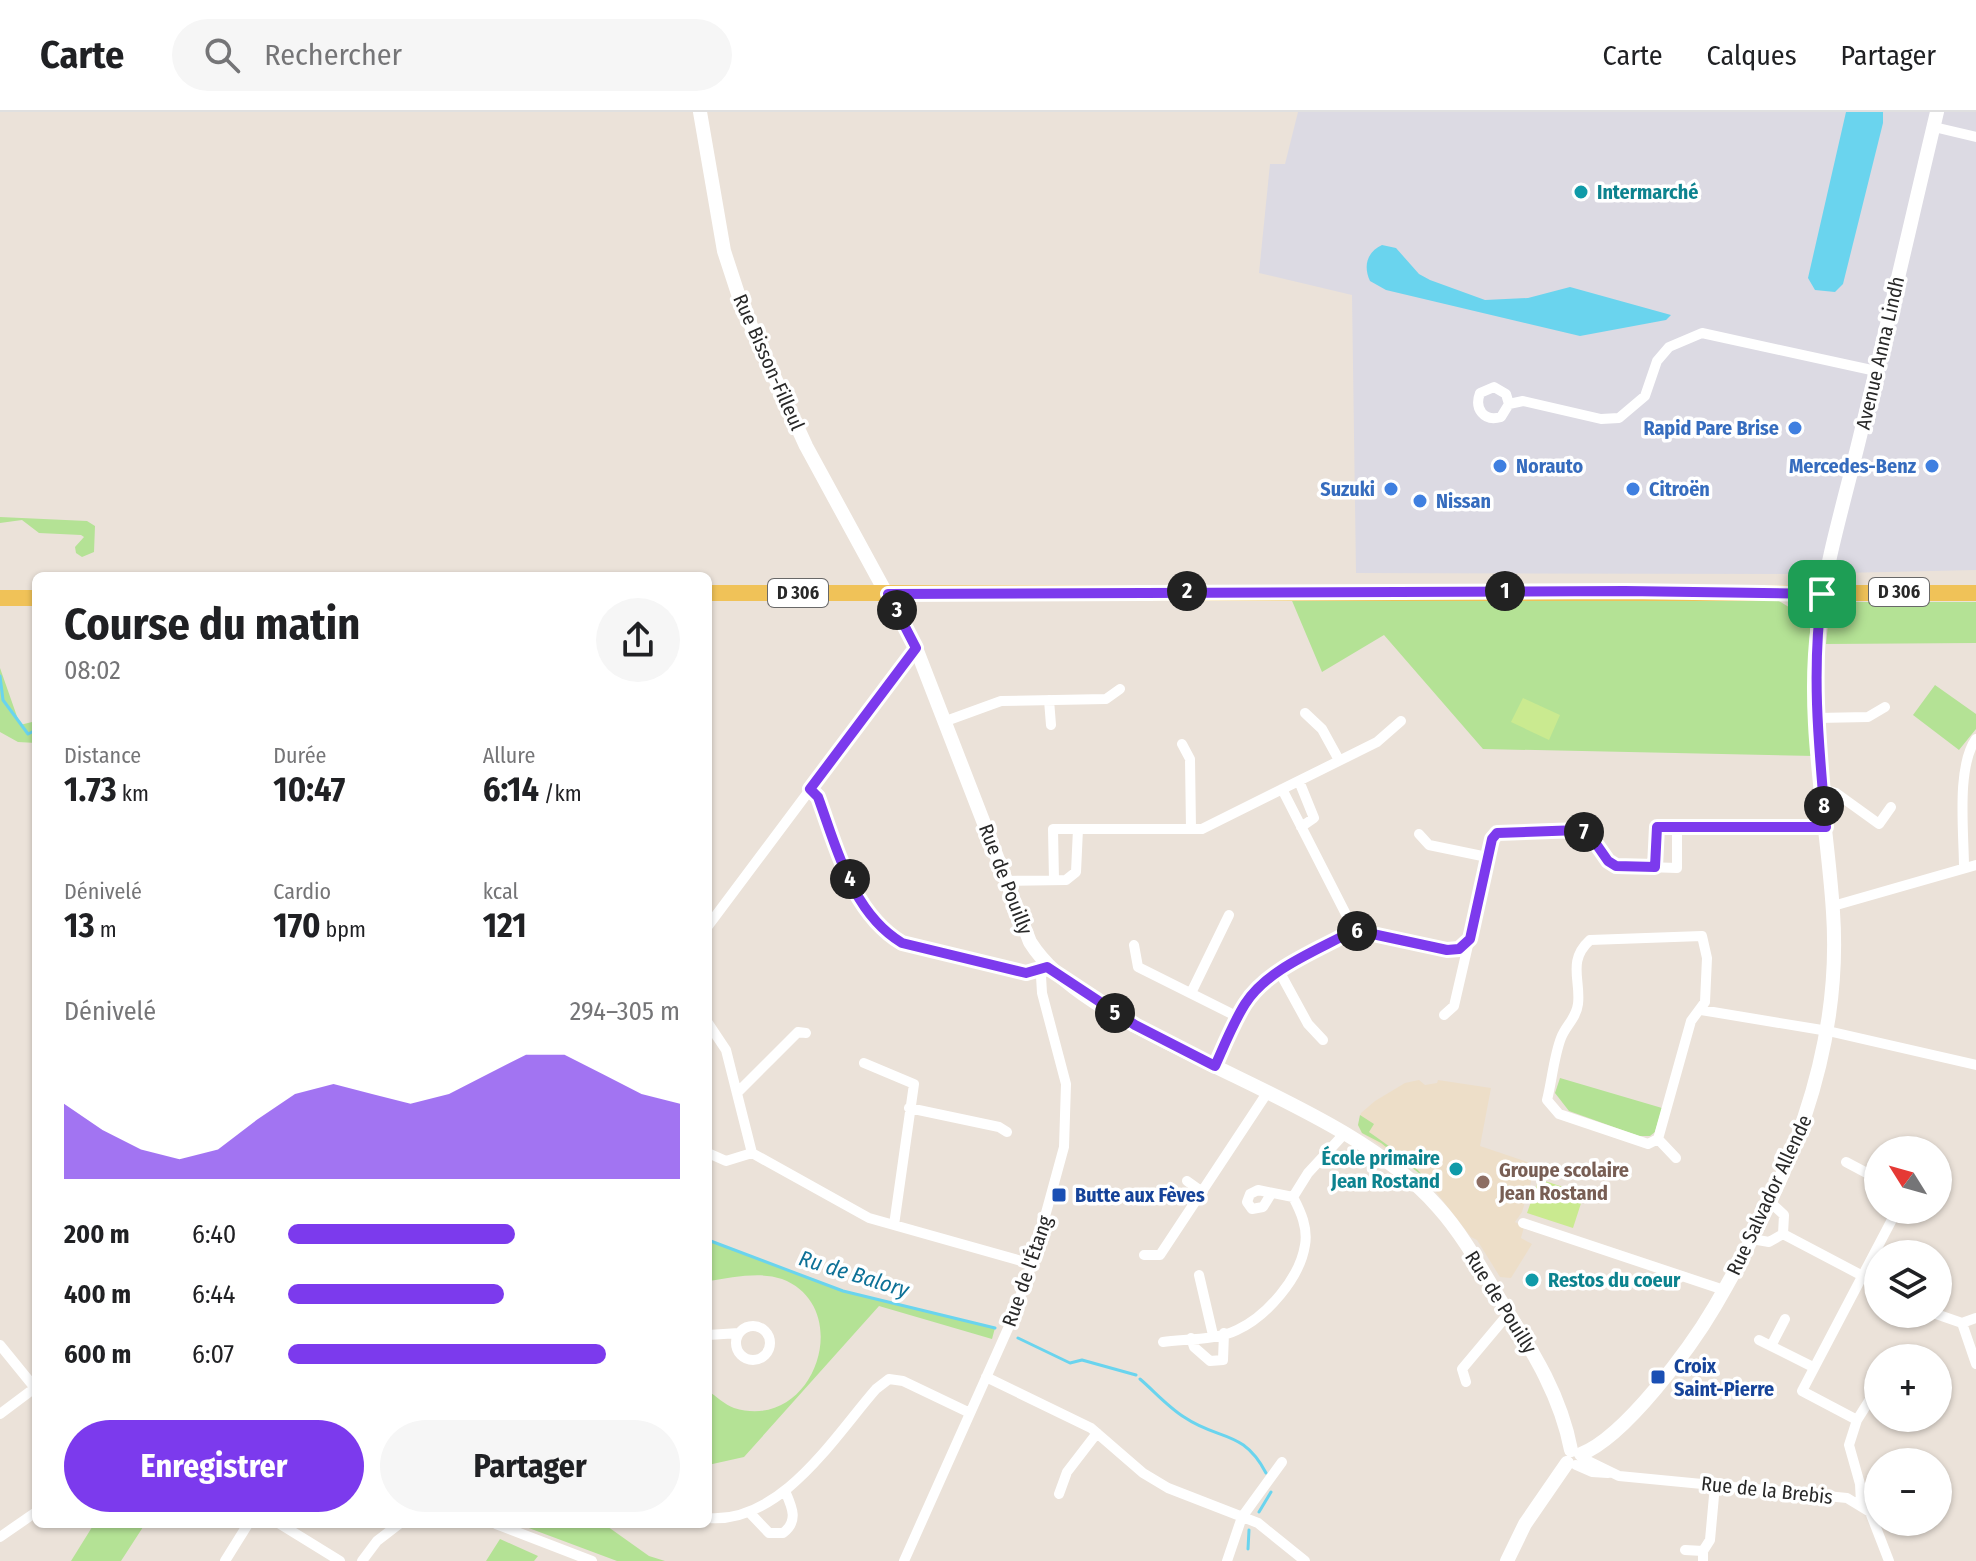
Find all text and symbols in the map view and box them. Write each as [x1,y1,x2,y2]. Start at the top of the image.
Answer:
search box [172,19,732,91]
text: Carte [40,32,124,78]
icon: search [200,33,244,77]
text: Rechercher [264,37,402,73]
text: Carte [1603,39,1663,72]
text: Calques [1707,39,1797,72]
text: Partager [1841,39,1936,72]
place label: Intermarché [1597,180,1698,204]
marker: Intermarché [1572,183,1590,201]
street label: Avenue Anna Lindh [1851,274,1909,432]
street label: Rue Bisson-Filleul [728,290,810,434]
place label: Rapid Pare Brise [1643,416,1779,440]
marker: Rapid Pare Brise [1786,419,1804,437]
place label: Norauto [1516,454,1583,478]
place label: Mercedes-Benz [1789,454,1917,478]
marker: Norauto [1491,457,1509,475]
marker: Mercedes-Benz [1923,457,1941,475]
place label: Suzuki [1320,477,1375,501]
place label: Citroën [1649,477,1710,501]
marker: Suzuki [1382,480,1400,498]
marker: Citroën [1624,480,1642,498]
place label: Nissan [1436,489,1491,513]
marker: Nissan [1411,492,1429,510]
pin [1788,560,1856,628]
pin: 2 [1167,571,1207,611]
pin: 1 [1485,571,1525,611]
icon: arrive [1800,572,1844,616]
text: 2 [1182,577,1192,604]
text: 1 [1500,577,1510,604]
road number: D 306 [1869,578,1929,606]
road number: D 306 [768,579,828,607]
pin: 3 [877,590,917,630]
text: 3 [892,596,902,623]
text: Course du matin [64,598,360,651]
button: share [596,598,680,682]
text: 08:02 [64,655,121,686]
text: Distance [64,742,141,769]
text: Durée [273,742,326,769]
text: Allure [483,742,535,769]
text: 1.73 [64,769,117,810]
text: 10:47 [273,769,345,810]
text: 6:14 [483,769,539,810]
text: km [117,780,149,807]
text: /km [539,780,582,807]
pin: 8 [1804,786,1844,826]
text: 8 [1818,792,1830,819]
pin: 7 [1564,812,1604,852]
text: 7 [1579,818,1589,845]
street label: Rue de Pouilly [974,820,1038,938]
pin: 4 [830,859,870,899]
text: 4 [844,865,856,892]
text: Dénivelé [64,878,142,905]
text: Cardio [273,878,331,905]
text: kcal [483,878,518,905]
text: 13 [64,905,94,946]
text: 170 [273,905,320,946]
text: 121 [483,905,527,946]
pin: 6 [1337,911,1377,951]
text: m [94,916,117,943]
text: bpm [320,916,366,943]
text: 6 [1351,917,1363,944]
pin: 5 [1095,993,1135,1033]
text: Dénivelé [64,996,156,1027]
text: 294–305 m [570,996,680,1027]
text: 5 [1110,999,1120,1026]
street label: Rue Salvador Allende [1721,1111,1817,1279]
north arrow [1864,1136,1952,1224]
map controls [1864,1136,1952,1536]
place label: École primaire Jean Rostand [1322,1145,1440,1193]
place label: Groupe scolaire Jean Rostand [1498,1158,1629,1205]
marker: École primaire Jean Rostand [1447,1160,1465,1178]
marker: Groupe scolaire Jean Rostand [1474,1173,1492,1191]
place label: Butte aux Fèves [1075,1183,1205,1207]
marker: Butte aux Fèves [1050,1186,1068,1204]
street label: Rue de l'Étang [997,1212,1057,1330]
text: 200 m [64,1219,130,1250]
text: 6:40 [192,1219,236,1250]
button: layers [1864,1240,1952,1328]
water label: Ru de Balory [796,1244,913,1304]
street label: Rue de Pouilly [1460,1246,1542,1358]
place label: Restos du coeur [1548,1268,1681,1292]
marker: Restos du coeur [1523,1271,1541,1289]
text: 400 m [64,1279,131,1310]
text: 6:44 [192,1279,235,1310]
text: 600 m [64,1339,131,1370]
text: 6:07 [192,1339,234,1370]
button: + [1864,1344,1952,1432]
place label: Croix Saint-Pierre [1674,1354,1774,1401]
marker: Croix Saint-Pierre [1649,1368,1667,1386]
button: Enregistrer [64,1420,364,1512]
button: Partager [380,1420,680,1512]
button: − [1864,1448,1952,1536]
street label: Rue de la Brebis [1700,1471,1834,1509]

